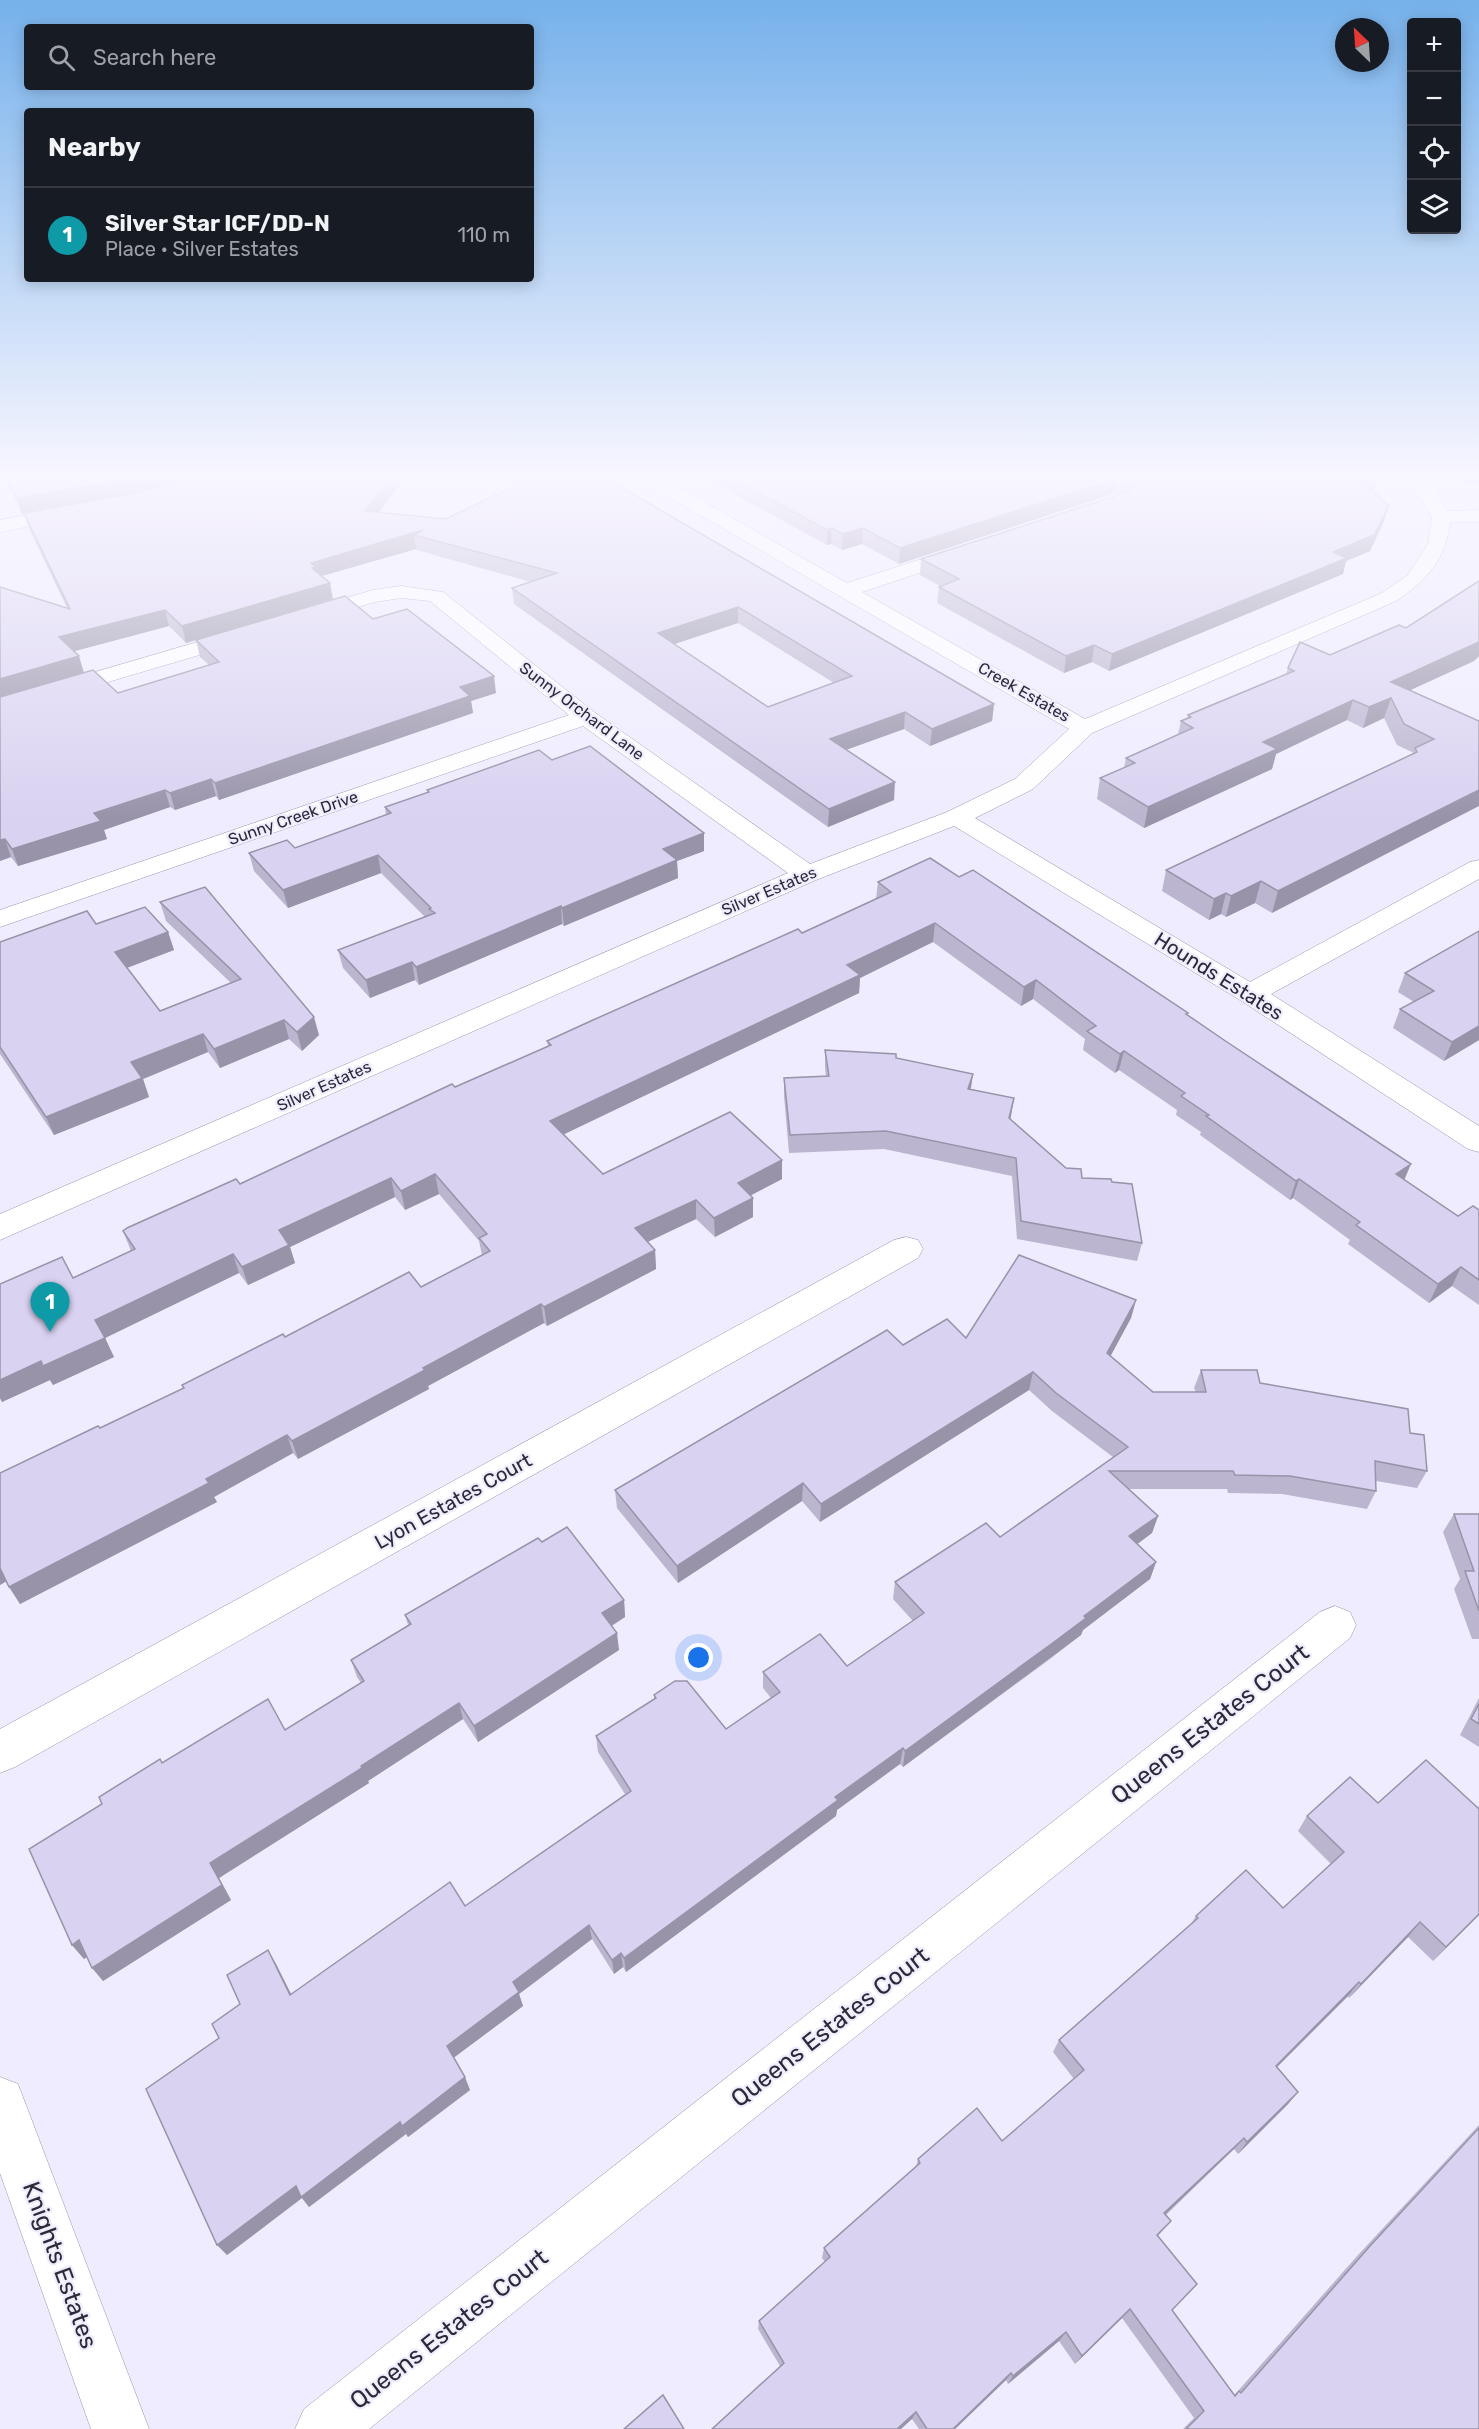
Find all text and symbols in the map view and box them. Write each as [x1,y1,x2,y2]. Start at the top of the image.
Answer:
north arrow [1335,18,1389,72]
map controls [1407,18,1461,234]
button: + [1407,18,1461,72]
search box [24,24,534,90]
icon: search [45,41,78,74]
text: Search here [93,44,216,71]
button: − [1407,72,1461,126]
button: locate [1407,126,1461,180]
text: Nearby [48,132,141,163]
button: layers [1407,180,1461,234]
text: Silver Star ICF/DD-N [105,210,330,237]
text: 1 [63,223,72,247]
text: 110 m [458,223,510,247]
text: Place · Silver Estates [105,237,299,261]
street label: Sunny Orchard Lane [516,658,648,764]
street label: Creek Estates [975,658,1073,726]
street label: Sunny Creek Drive [226,787,360,849]
street label: Silver Estates [719,863,819,919]
street label: Hounds Estates [1150,927,1288,1025]
street label: Silver Estates [274,1057,374,1115]
pin: 1 [31,1282,70,1332]
street label: Lyon Estates Court [370,1448,536,1554]
street label: Queens Estates Court [1106,1638,1314,1810]
your location [684,1643,713,1672]
street label: Queens Estates Court [726,1941,934,2113]
street label: Knights Estates [17,2178,103,2352]
street label: Queens Estates Court [345,2243,553,2415]

